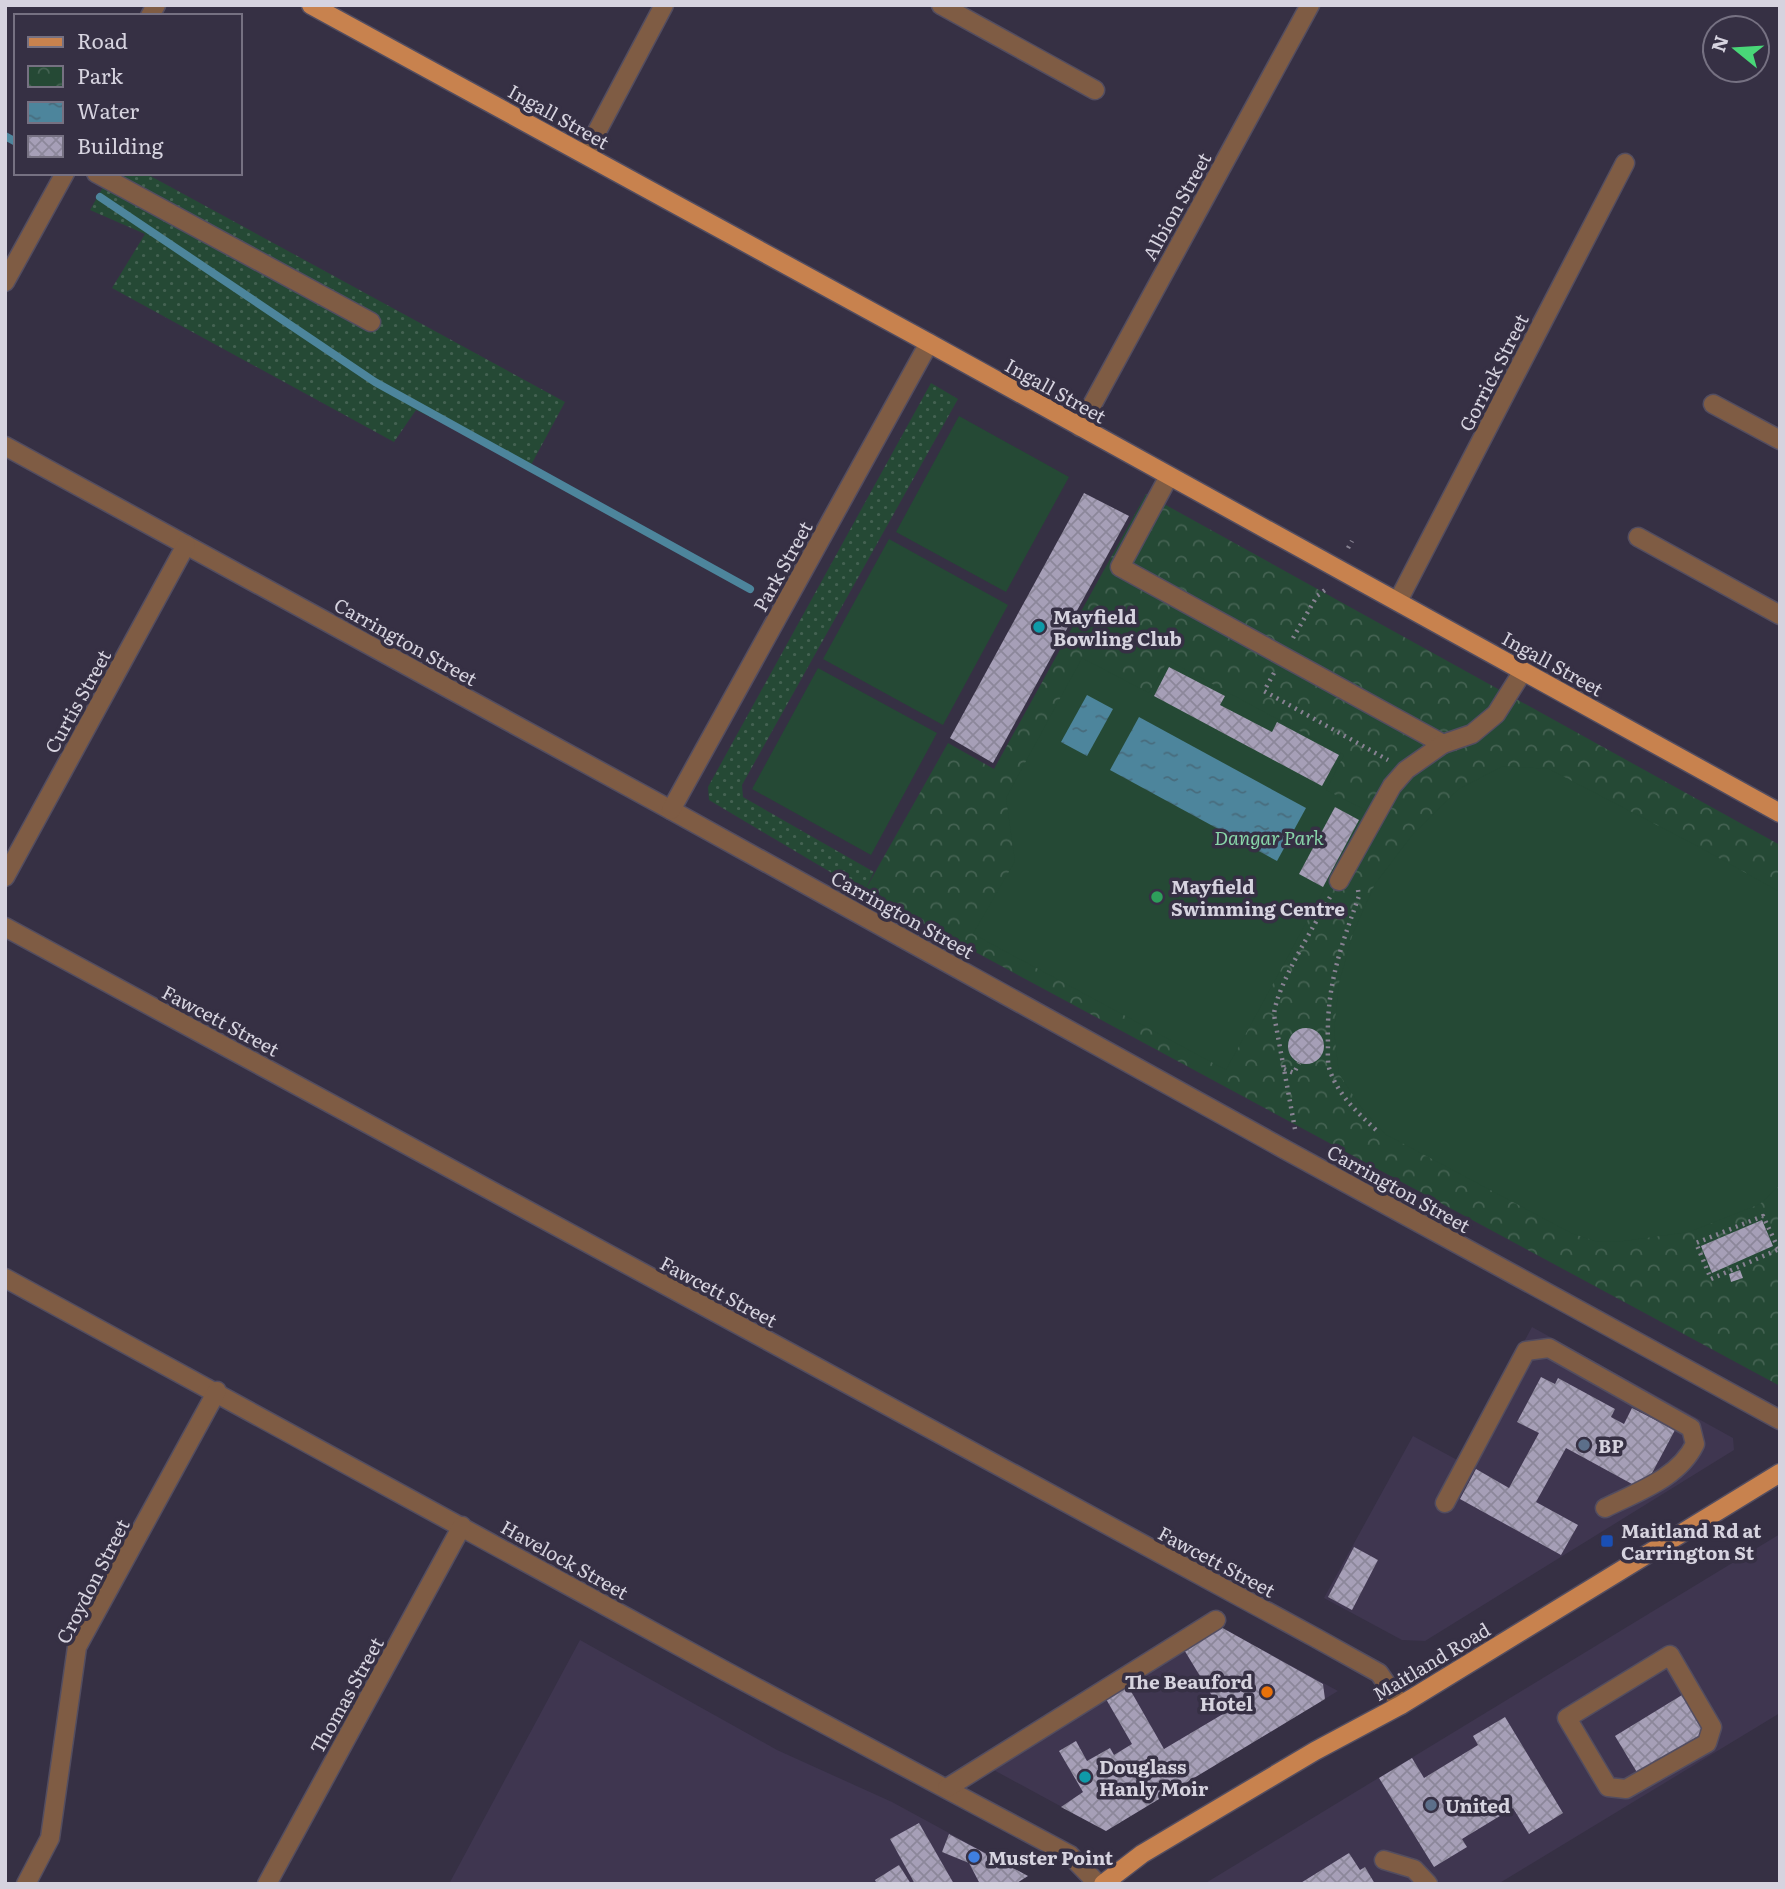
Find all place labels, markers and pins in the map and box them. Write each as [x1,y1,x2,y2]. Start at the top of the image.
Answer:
place label: Mayfield Bowling Club [1053,602,1182,652]
marker: Mayfield Bowling Club [1031,619,1047,635]
place label: Mayfield Swimming Centre [1171,872,1345,922]
marker: Mayfield Swimming Centre [1149,889,1165,905]
place label: BP [1598,1431,1624,1459]
marker: BP [1576,1437,1592,1453]
place label: Maitland Rd at Carrington St [1621,1516,1762,1566]
marker: Maitland Rd at Carrington St [1599,1533,1615,1549]
place label: The Beauford Hotel [1125,1667,1253,1717]
marker: The Beauford Hotel [1259,1684,1275,1700]
place label: Douglass Hanly Moir [1099,1752,1209,1802]
marker: Douglass Hanly Moir [1077,1769,1093,1785]
place label: United [1445,1791,1511,1819]
marker: United [1423,1797,1439,1813]
place label: Muster Point [988,1843,1114,1871]
marker: Muster Point [966,1849,982,1865]

